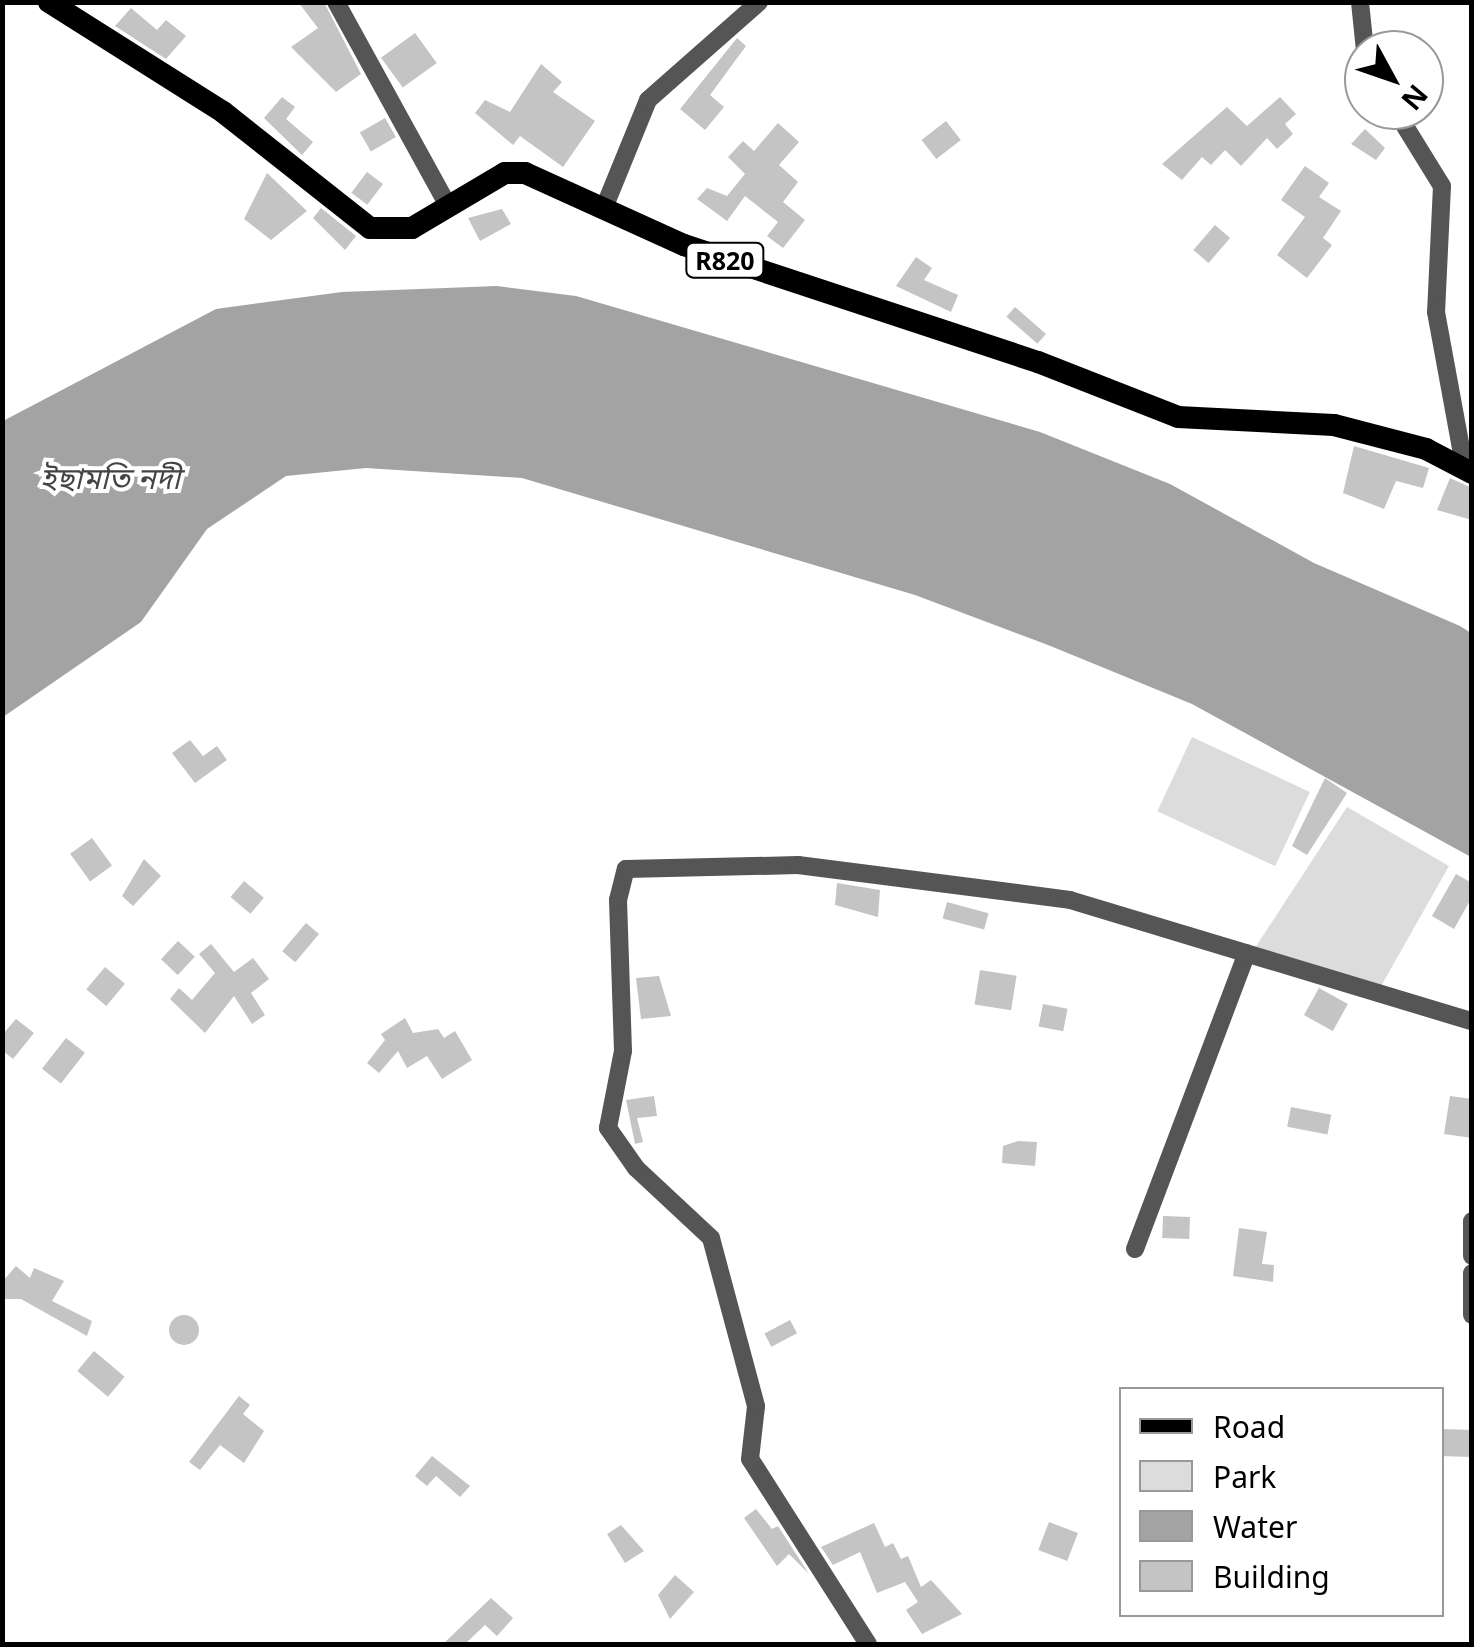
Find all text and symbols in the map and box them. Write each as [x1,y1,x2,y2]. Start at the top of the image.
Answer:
north arrow [1344,30,1444,130]
text: N [1394,77,1437,119]
road number: R820 [685,240,765,280]
water label: ইছামতি নদী [40,460,180,496]
legend [1119,1387,1444,1617]
text: Road [1213,1406,1285,1447]
text: Park [1213,1456,1276,1497]
text: Water [1213,1506,1297,1547]
text: Building [1213,1556,1330,1597]

